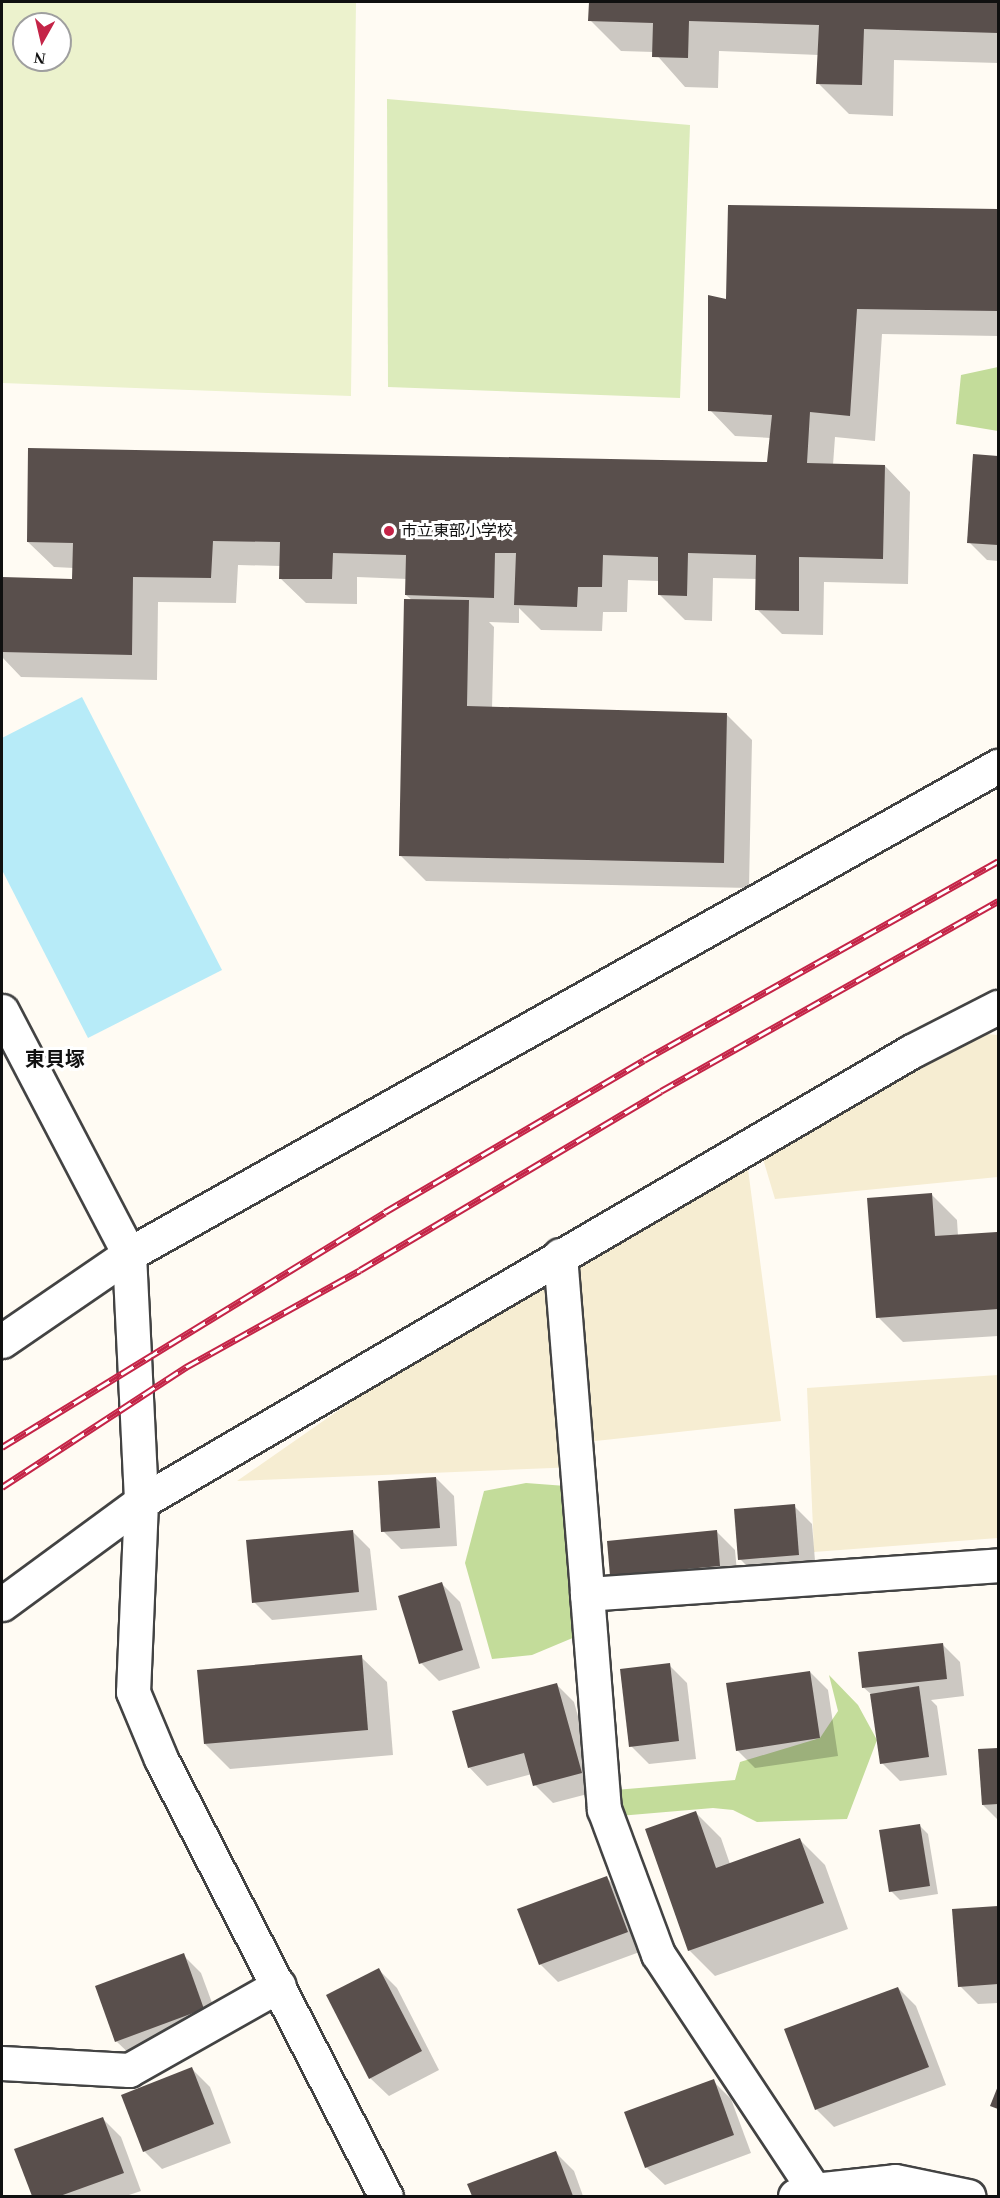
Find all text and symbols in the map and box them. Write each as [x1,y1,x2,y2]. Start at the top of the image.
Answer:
north arrow [12,12,72,72]
text: N [33,49,47,68]
place label: 市立東部小学校 [401,521,513,541]
marker: 市立東部小学校 [382,524,396,538]
district label: 東貝塚 [25,1047,85,1071]

